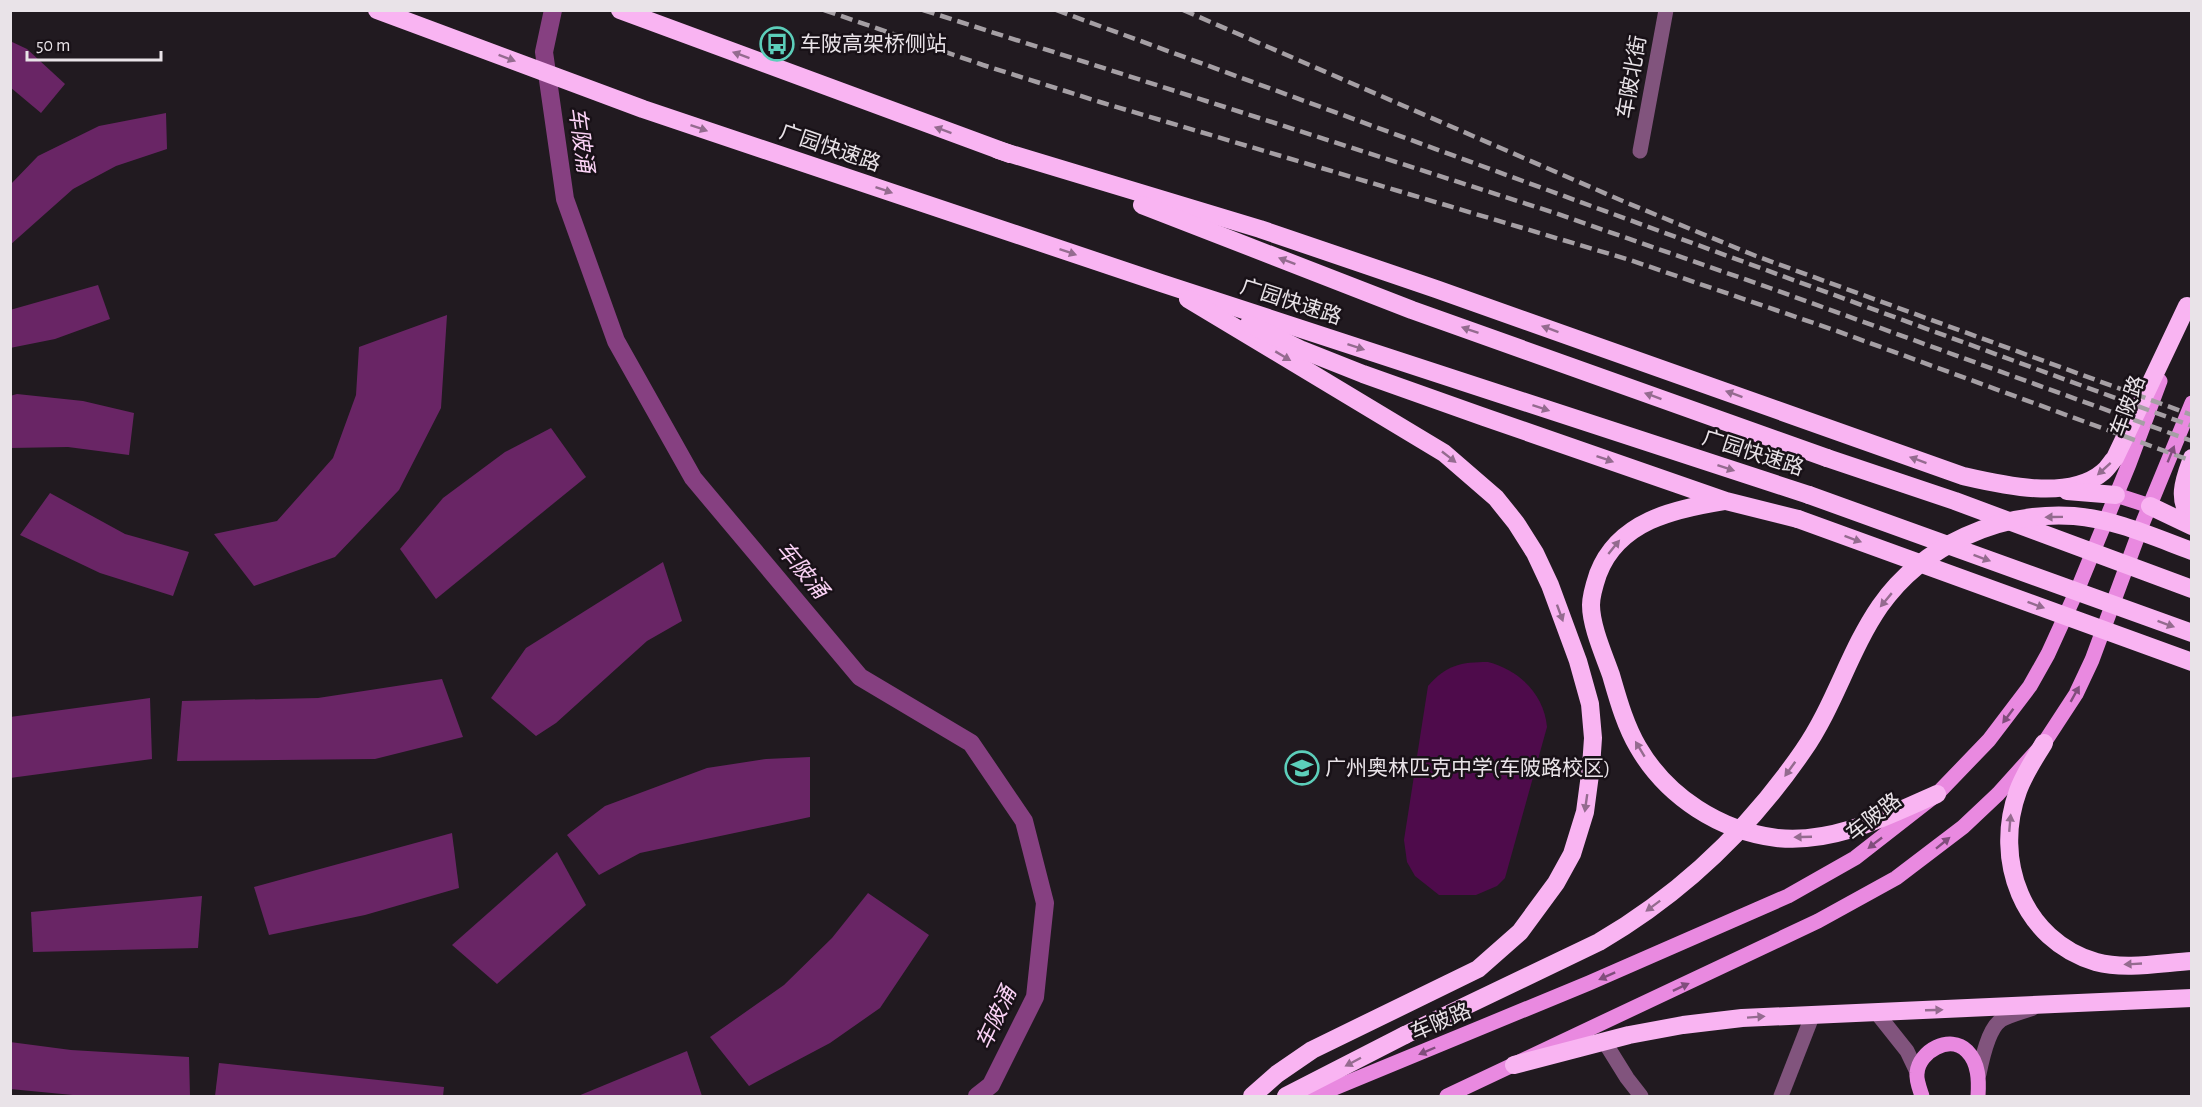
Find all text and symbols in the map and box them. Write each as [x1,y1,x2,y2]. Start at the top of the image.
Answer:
scale bar [27,24,160,62]
bus stop icon: 车陂高架桥侧站 [759,26,795,62]
place label: 车陂高架桥侧站 [800,33,947,55]
street label: 车陂北街 [1613,34,1650,120]
text: 50 m [36,37,70,55]
one-way arrow [732,49,750,59]
one-way arrow [498,53,516,63]
water label: 车陂涌 [566,106,598,177]
street label: 广园快速路 [777,120,883,175]
one-way arrow [690,123,708,133]
one-way arrow [934,124,952,134]
one-way arrow [875,185,893,195]
one-way arrow [1059,248,1077,257]
one-way arrow [1278,256,1296,265]
street label: 广园快速路 [1238,275,1344,328]
one-way arrow [1460,324,1478,334]
one-way arrow [1541,324,1559,334]
one-way arrow [1347,343,1365,352]
one-way arrow [1275,351,1291,362]
street label: 车陂路 [2106,372,2149,439]
one-way arrow [1725,389,1743,399]
one-way arrow [1644,390,1662,400]
one-way arrow [1532,403,1550,413]
street label: 广园快速路 [1700,426,1806,479]
one-way arrow [2167,445,2176,463]
one-way arrow [1442,451,1457,463]
one-way arrow [1596,454,1614,464]
one-way arrow [1909,454,1927,464]
one-way arrow [2096,462,2111,476]
one-way arrow [1717,464,1735,474]
one-way arrow [2045,512,2064,521]
one-way arrow [1844,534,1862,544]
water label: 车陂涌 [772,537,834,605]
one-way arrow [1608,539,1621,555]
one-way arrow [1973,553,1991,563]
one-way arrow [1880,592,1893,607]
one-way arrow [2027,601,2045,611]
one-way arrow [1556,604,1566,622]
one-way arrow [2157,619,2175,629]
one-way arrow [2070,685,2080,702]
one-way arrow [2002,709,2014,724]
one-way arrow [1635,741,1646,757]
school or university icon: 广州奥林匹克中学(车陂路校区) [1284,750,1320,786]
place label: 广州奥林匹克中学(车陂路校区) [1325,757,1610,779]
one-way arrow [1784,761,1796,777]
street label: 车陂路 [1842,789,1905,845]
one-way arrow [1581,793,1591,812]
one-way arrow [2006,813,2015,832]
one-way arrow [1793,832,1812,842]
one-way arrow [1867,836,1882,848]
one-way arrow [1935,837,1951,850]
one-way arrow [1645,900,1661,912]
one-way arrow [2124,960,2143,969]
one-way arrow [1597,971,1615,981]
water label: 车陂涌 [971,980,1021,1053]
one-way arrow [1672,983,1689,992]
street label: 车陂路 [1408,999,1474,1044]
one-way arrow [1925,1005,1944,1014]
one-way arrow [1746,1013,1765,1022]
one-way arrow [1417,1046,1435,1056]
one-way arrow [1344,1057,1361,1067]

